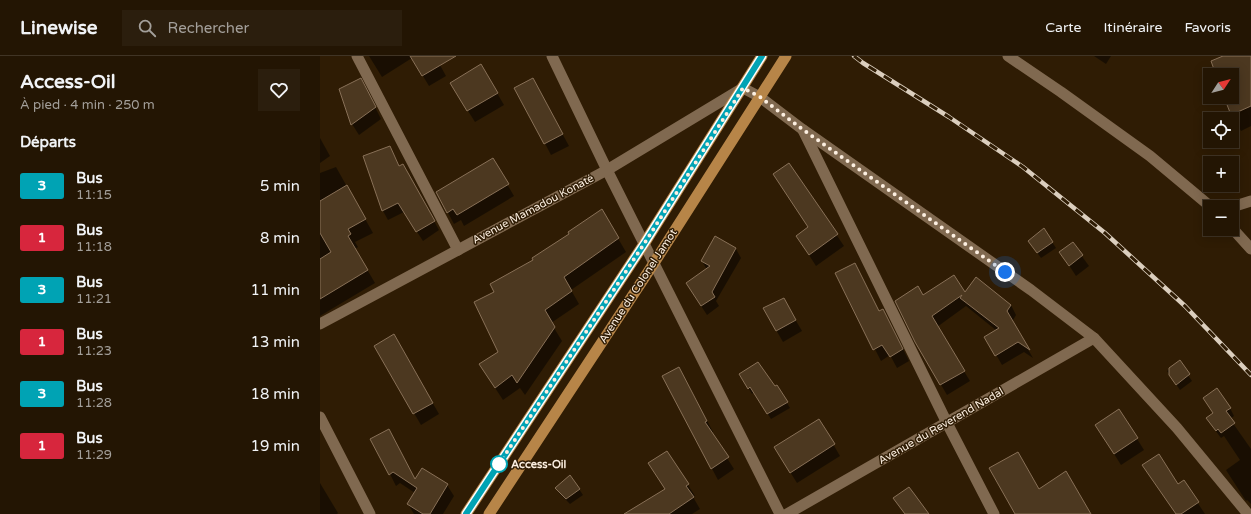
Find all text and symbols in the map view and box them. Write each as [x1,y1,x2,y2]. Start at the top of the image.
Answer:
search box [122,10,402,46]
text: Linewise [20,17,98,39]
icon: search [136,17,158,39]
text: Rechercher [168,19,249,37]
text: Carte [1045,19,1081,36]
text: Itinéraire [1103,19,1162,36]
text: Favoris [1184,19,1231,36]
north arrow [1203,68,1239,104]
map controls [1203,68,1239,236]
button: heart [258,69,300,111]
text: Access-Oil [20,71,116,93]
text: À pied · 4 min · 250 m [20,97,155,113]
button: locate [1203,112,1239,148]
text: Départs [20,133,76,151]
button: + [1203,156,1239,192]
text: Bus [76,169,103,187]
street label: Avenue Mamadou Konaté [470,171,596,247]
text: 3 [38,177,46,194]
text: 5 min [260,177,300,195]
text: 11:15 [76,187,112,203]
button: − [1203,200,1239,236]
text: Bus [76,221,103,239]
street label: Avenue du Colonel Jamot [596,227,680,345]
text: 1 [38,229,46,246]
text: 8 min [260,229,300,247]
text: 11:18 [76,239,112,255]
your location [995,262,1015,282]
text: Bus [76,273,103,291]
text: 3 [38,281,46,298]
text: 11 min [251,281,300,299]
text: 11:21 [76,291,112,307]
text: Bus [76,325,103,343]
text: 1 [38,333,46,350]
text: 13 min [251,333,300,351]
text: 11:23 [76,343,112,359]
text: Bus [76,377,103,395]
text: 3 [38,385,46,402]
text: 18 min [251,385,300,403]
street label: Avenue du Reverend Nadal [876,385,1006,467]
text: 11:28 [76,395,112,411]
text: Bus [76,429,103,447]
text: 1 [38,437,46,454]
text: 19 min [251,437,300,455]
text: 11:29 [76,447,112,463]
marker: Access-Oil [490,455,508,473]
place label: Access-Oil [511,458,567,471]

